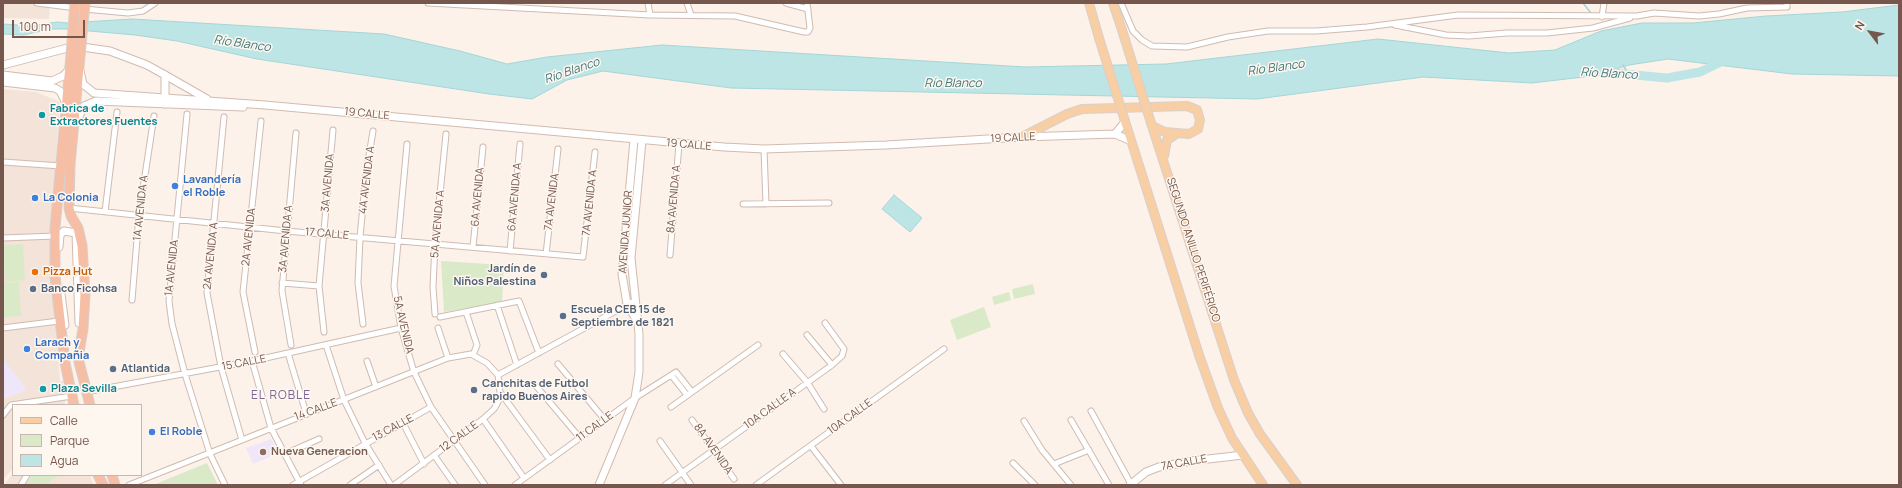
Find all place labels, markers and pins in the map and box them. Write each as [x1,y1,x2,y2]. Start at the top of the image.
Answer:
place label: Fabrica de Extractores Fuentes [50,102,158,128]
marker: Fabrica de Extractores Fuentes [37,110,47,120]
place label: Lavandería el Roble [183,173,241,199]
marker: Lavandería el Roble [170,181,180,191]
place label: La Colonia [43,191,99,205]
marker: La Colonia [30,193,40,203]
place label: Jardín de Niños Palestina [453,262,536,288]
place label: Pizza Hut [43,265,93,279]
marker: Pizza Hut [30,267,40,277]
marker: Jardín de Niños Palestina [539,270,549,280]
place label: Banco Ficohsa [41,282,117,296]
marker: Banco Ficohsa [28,284,38,294]
place label: Escuela CEB 15 de Septiembre de 1821 [571,303,674,329]
marker: Escuela CEB 15 de Septiembre de 1821 [558,311,568,321]
place label: Larach y Compañia [35,336,89,362]
marker: Larach y Compañia [22,344,32,354]
place label: Atlantida [121,362,170,376]
marker: Atlantida [108,364,118,374]
place label: Canchitas de Futbol rapido Buenos Aires [482,377,588,403]
place label: Plaza Sevilla [51,382,117,396]
marker: Plaza Sevilla [38,384,48,394]
marker: Canchitas de Futbol rapido Buenos Aires [469,385,479,395]
place label: El Roble [160,425,202,439]
marker: El Roble [147,427,157,437]
place label: Nueva Generacion [271,445,368,459]
marker: Nueva Generacion [258,447,268,457]

